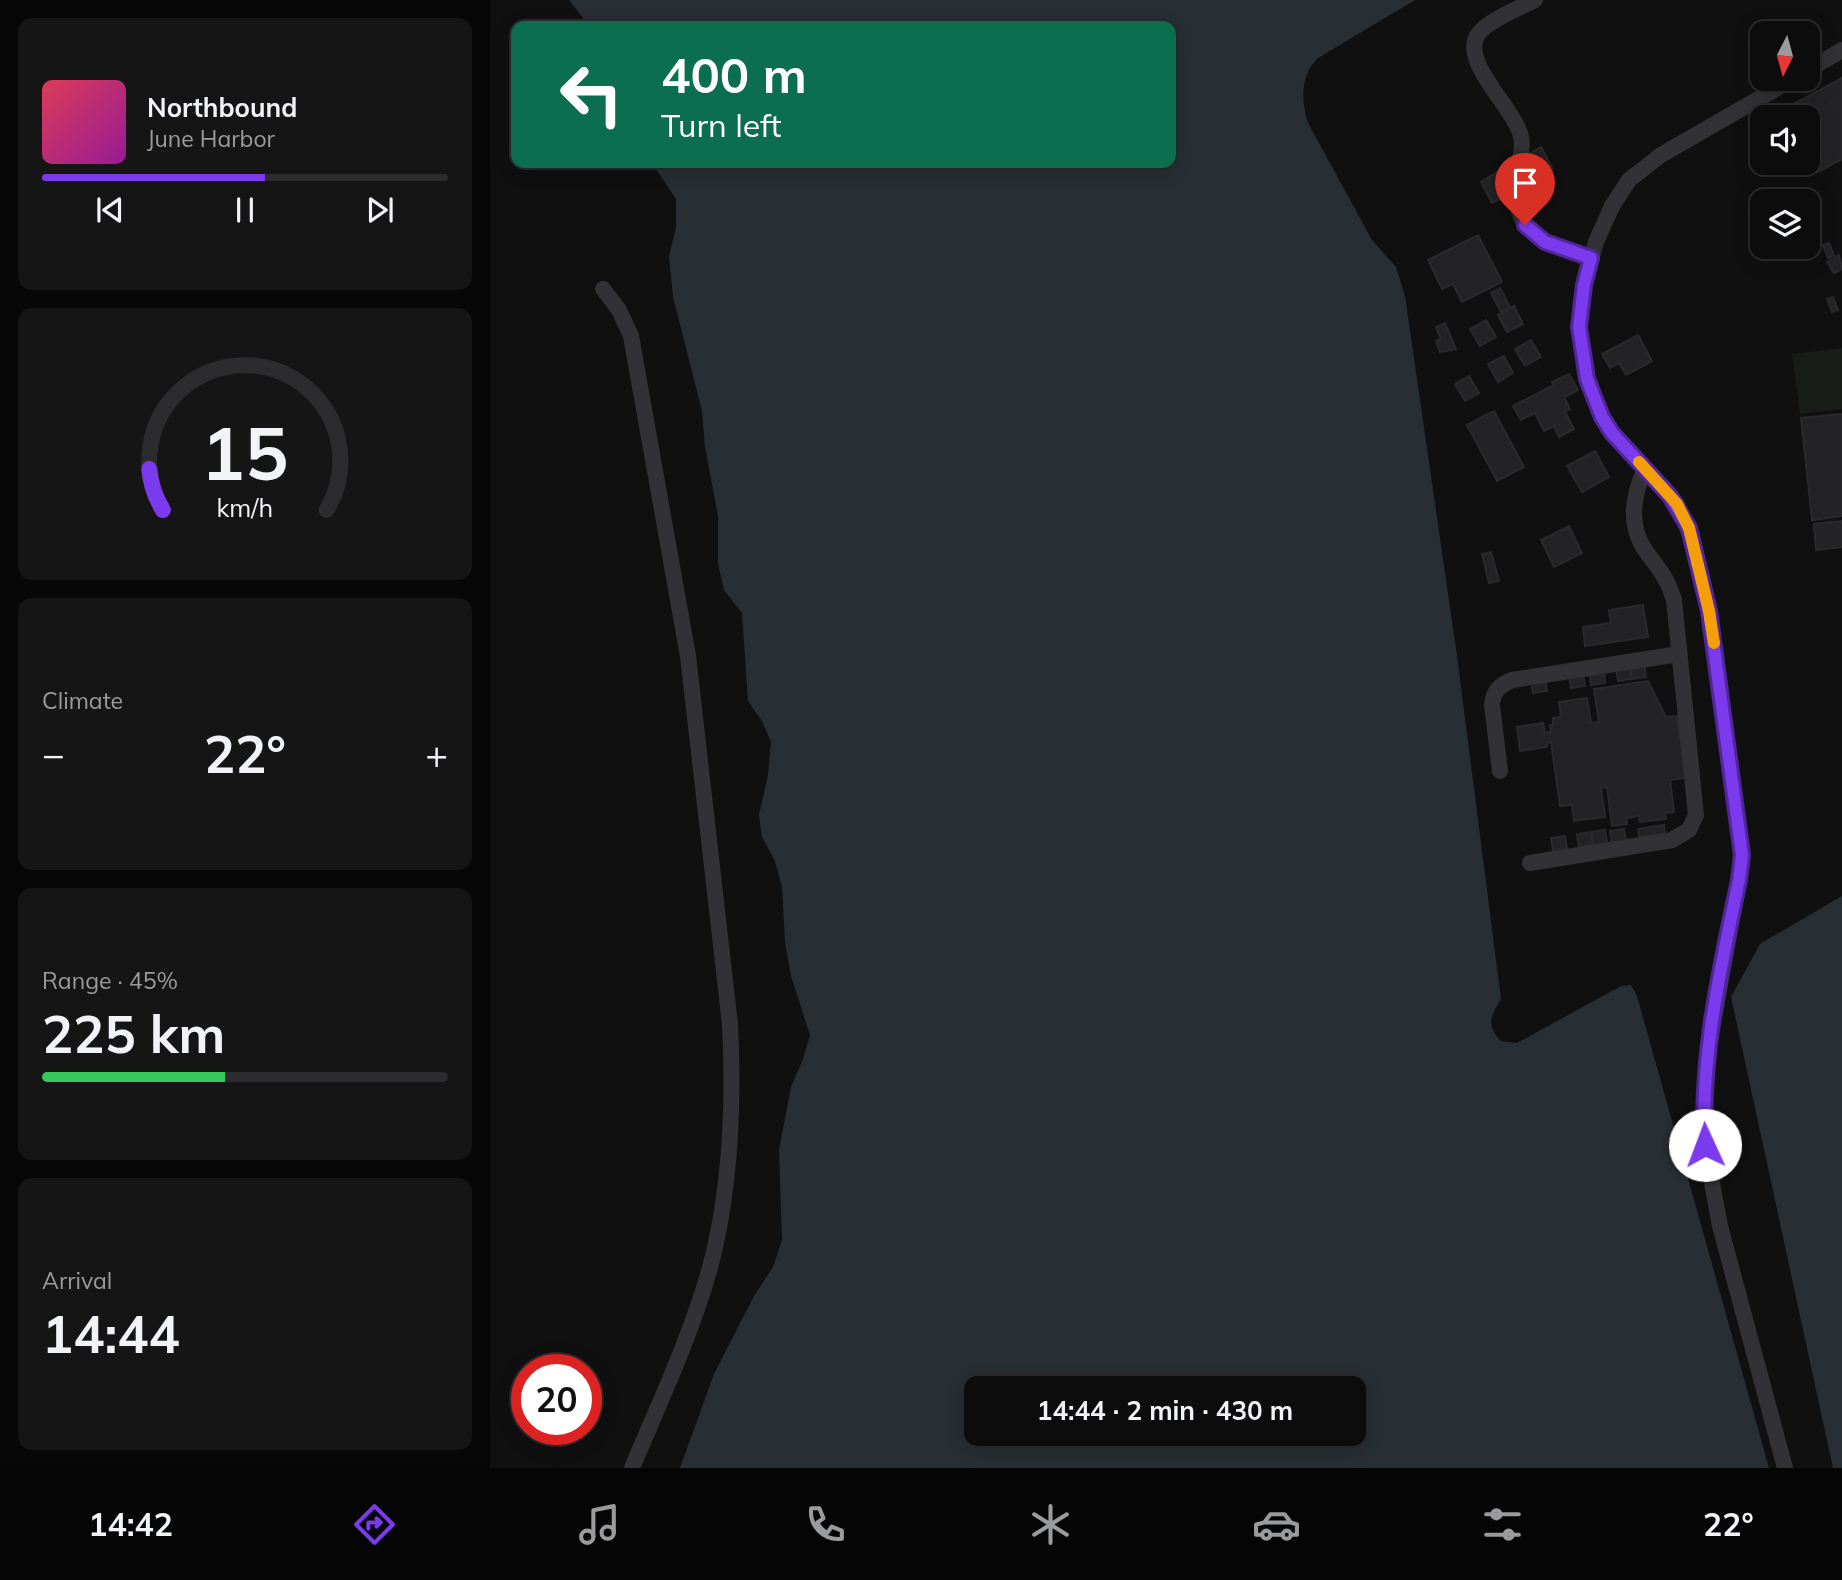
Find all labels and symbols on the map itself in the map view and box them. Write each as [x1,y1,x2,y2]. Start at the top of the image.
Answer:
north arrow [1750,21,1820,91]
pin [1495,153,1555,225]
position arrow [1668,1108,1742,1182]
speed limit sign: 20 [511,1354,602,1445]

